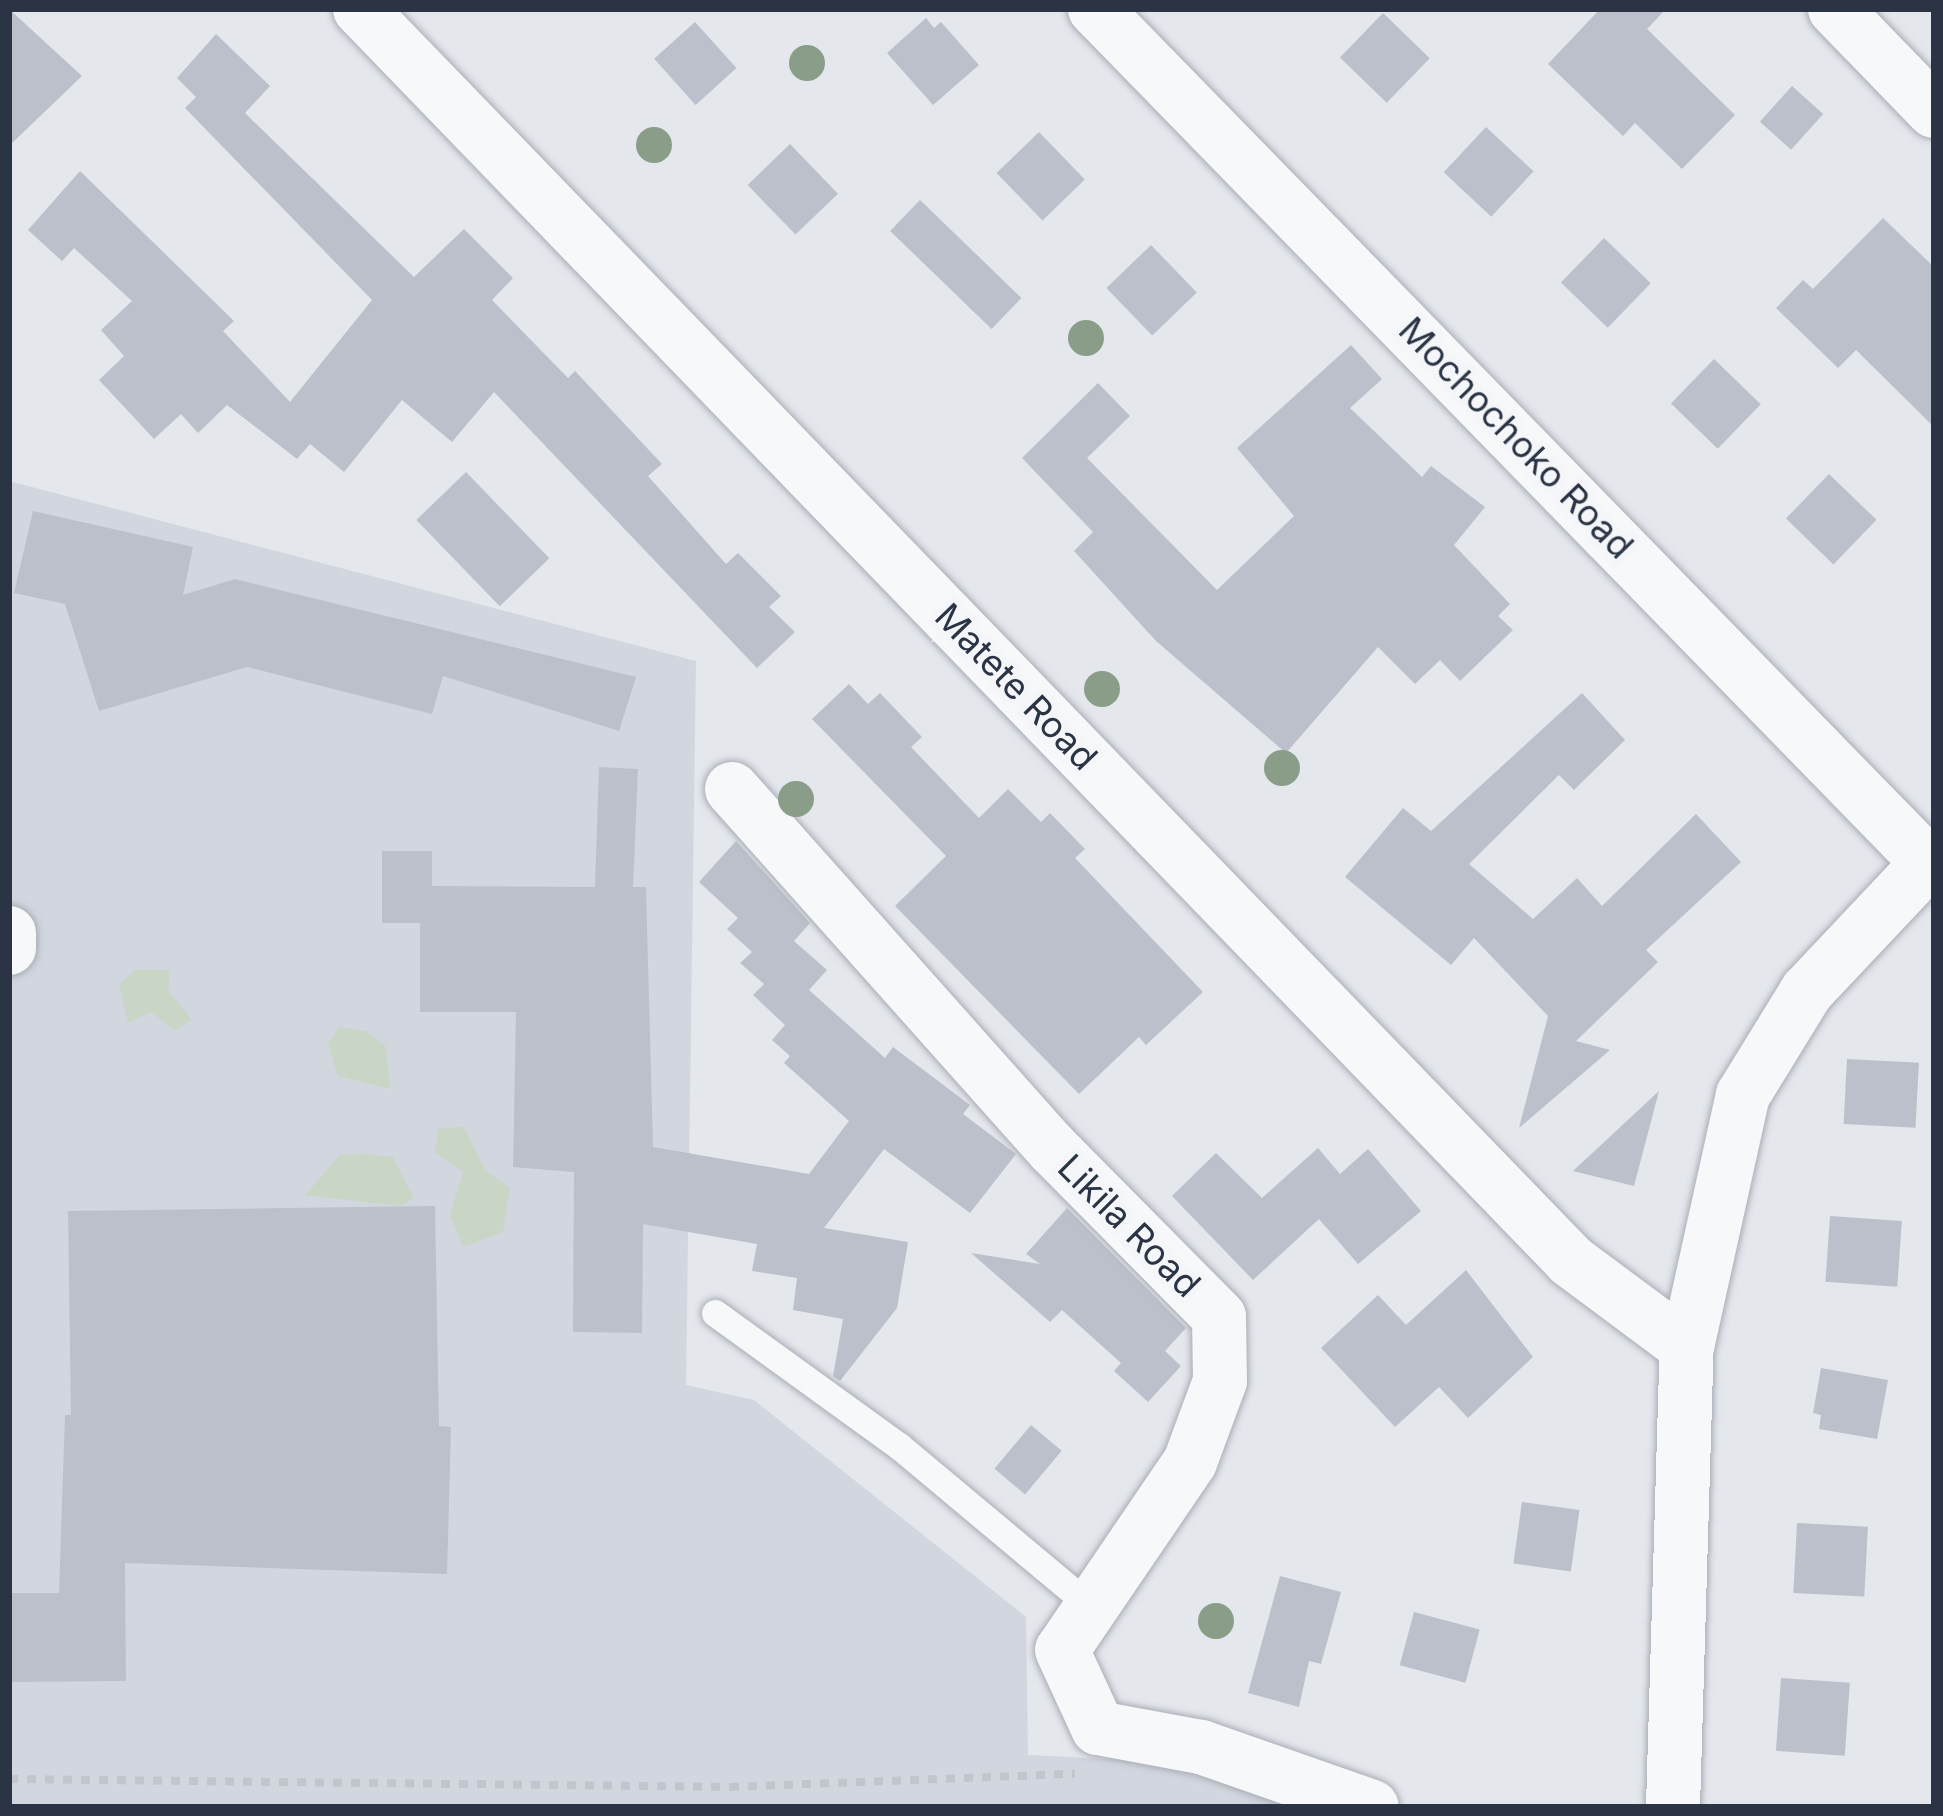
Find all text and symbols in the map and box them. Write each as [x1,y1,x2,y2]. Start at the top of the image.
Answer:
street label: Mochochoko Road [1390,308,1642,568]
street label: Matete Road [926,595,1106,779]
street label: Likila Road [1049,1146,1209,1306]

